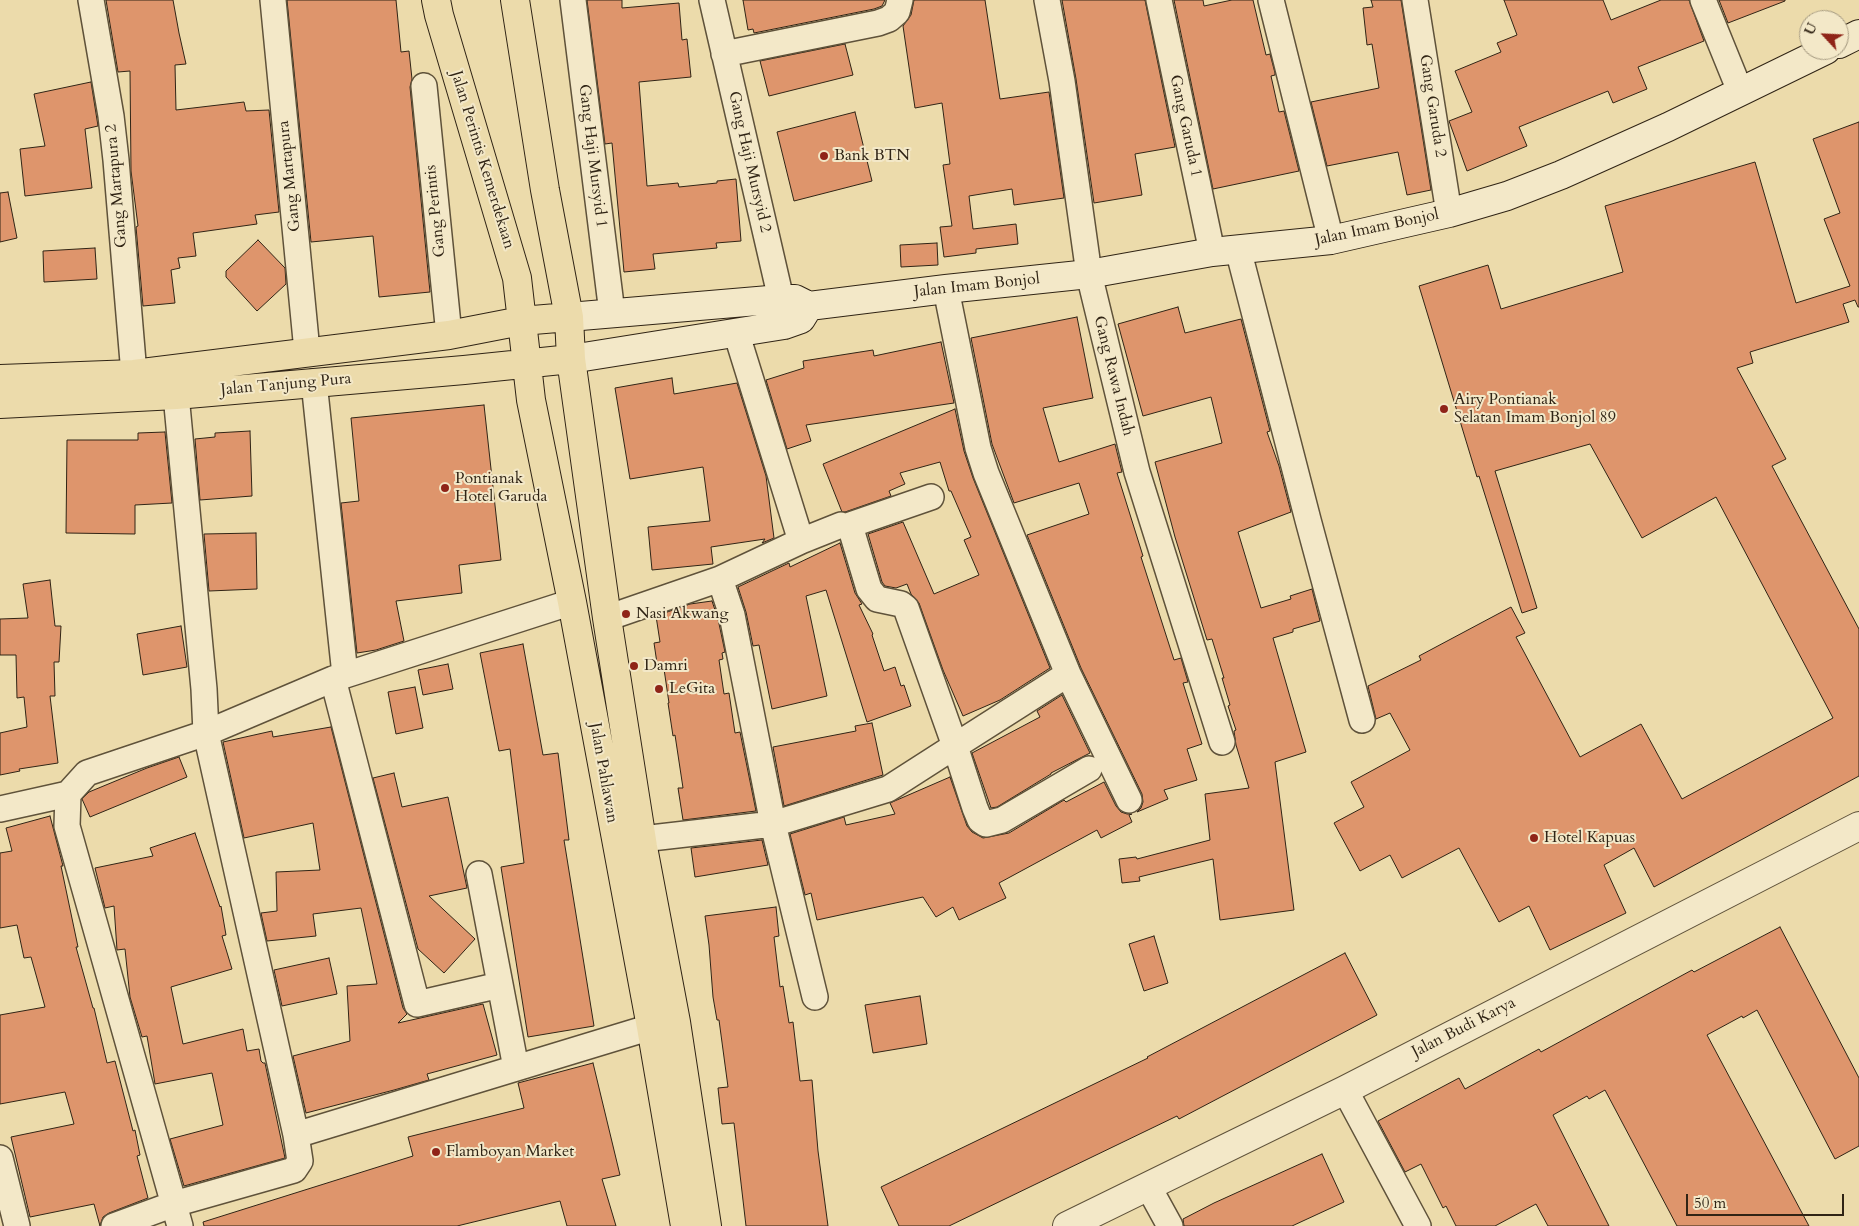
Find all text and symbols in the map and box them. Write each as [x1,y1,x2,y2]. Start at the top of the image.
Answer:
north arrow [1799,10,1849,60]
text: U [1800,20,1822,38]
street label: Gang Garuda 2 [1414,53,1450,159]
street label: Jalan Perintis Kemerdekaan [446,69,518,251]
street label: Gang Garuda 1 [1165,73,1205,179]
street label: Gang Haji Mursyid 1 [574,83,610,229]
street label: Gang Haji Mursyid 2 [723,89,775,235]
street label: Gang Martapura [275,119,305,233]
street label: Gang Martapura 2 [102,123,132,249]
place label: Bank BTN [834,146,910,166]
marker: Bank BTN [818,150,830,162]
street label: Gang Perintis [422,164,450,258]
street label: Jalan Imam Bonjol [1313,205,1441,251]
street label: Jalan Imam Bonjol [913,270,1041,302]
street label: Gang Rawa Indah [1089,314,1137,438]
street label: Jalan Tanjung Pura [220,370,352,400]
place label: Airy Pontianak Selatan Imam Bonjol 89 [1454,390,1616,428]
marker: Airy Pontianak Selatan Imam Bonjol 89 [1438,403,1450,415]
place label: Pontianak Hotel Garuda [455,469,547,507]
marker: Pontianak Hotel Garuda [439,482,451,494]
place label: Nasi Akwang [636,604,728,624]
marker: Nasi Akwang [620,608,632,620]
place label: Damri [644,656,688,676]
marker: Damri [628,660,640,672]
place label: LeGita [669,679,715,699]
marker: LeGita [653,683,665,695]
street label: Jalan Pahlawan [585,721,621,825]
place label: Hotel Kapuas [1544,828,1635,848]
marker: Hotel Kapuas [1528,832,1540,844]
street label: Jalan Budi Karya [1409,994,1519,1062]
place label: Flamboyan Market [446,1142,574,1162]
marker: Flamboyan Market [430,1146,442,1158]
scale bar [1689,1184,1846,1216]
text: 50 m [1694,1193,1726,1213]

